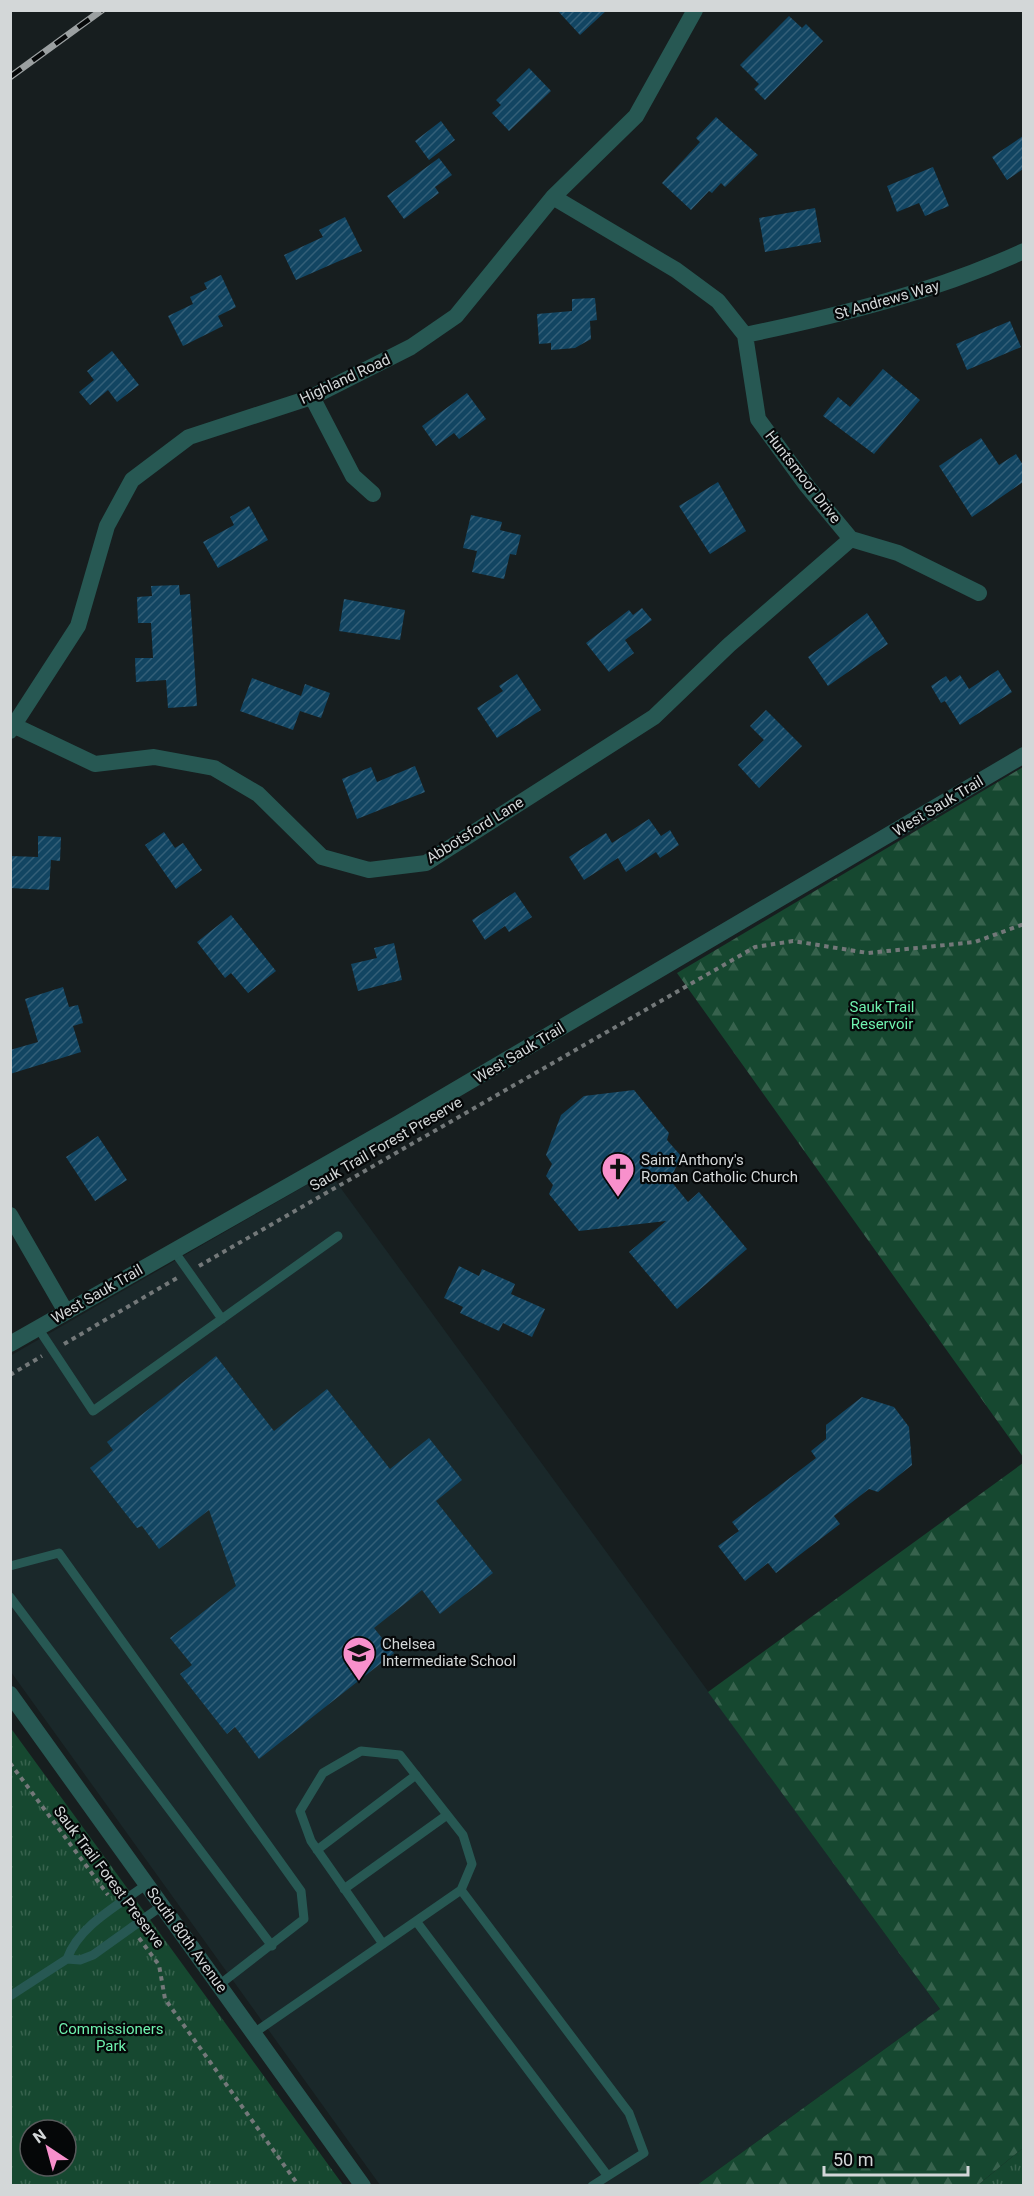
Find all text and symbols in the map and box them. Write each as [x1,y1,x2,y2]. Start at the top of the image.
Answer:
street label: St Andrews Way [833,276,941,324]
street label: Highland Road [297,350,393,408]
street label: Huntsmoor Drive [761,427,845,527]
street label: West Sauk Trail [889,772,987,840]
street label: Abbotsford Lane [423,793,527,867]
park label: Sauk Trail Reservoir [849,998,915,1033]
street label: West Sauk Trail [470,1019,568,1087]
street label: Sauk Trail Forest Preserve [307,1093,465,1195]
church icon: Saint Anthony's Roman Catholic Church [600,1151,636,1198]
place label: Saint Anthony's Roman Catholic Church [641,1151,798,1186]
street label: West Sauk Trail [48,1261,146,1327]
school or university icon: Chelsea Intermediate School [341,1635,377,1682]
place label: Chelsea Intermediate School [382,1635,516,1670]
street label: Sauk Trail Forest Preserve [50,1802,168,1952]
street label: South 80th Avenue [143,1884,231,1996]
park label: Commissioners Park [58,2020,164,2055]
north arrow [18,2118,78,2178]
text: N [29,2125,50,2147]
scale bar [824,2139,968,2177]
text: 50 m [833,2149,873,2170]

